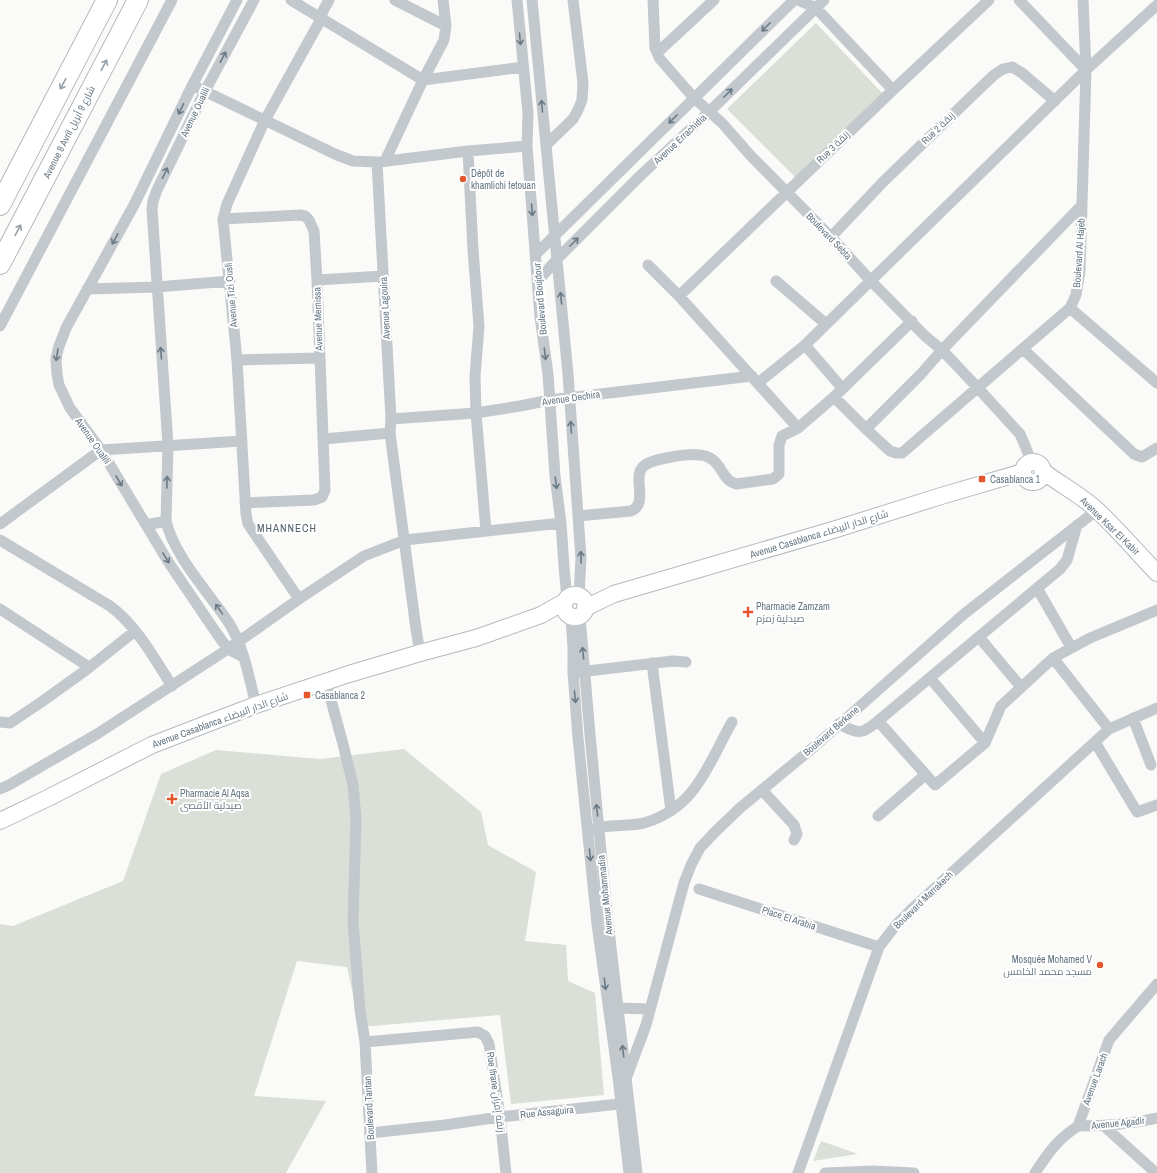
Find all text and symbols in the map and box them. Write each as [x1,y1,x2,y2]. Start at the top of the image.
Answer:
one-way arrow [761,22,771,32]
one-way arrow [517,32,524,45]
one-way arrow [220,51,228,63]
one-way arrow [100,59,108,71]
one-way arrow [58,78,66,90]
street label: Avenue 9 Avril شارع 9 أبريل [40,84,98,181]
street label: Avenue Oualili [177,85,213,140]
one-way arrow [723,88,733,98]
one-way arrow [538,100,546,113]
one-way arrow [176,103,184,115]
street label: Rue 2 زنقة [919,109,957,147]
street label: Avenue Errachidia [650,111,710,168]
one-way arrow [668,114,678,124]
street label: Rue 3 زنقة [814,128,852,166]
one-way arrow [162,167,169,179]
place label: Dépôt de khamlichi tetouan [471,167,536,192]
marker: Dépôt de khamlichi tetouan [458,174,468,184]
one-way arrow [528,203,535,216]
street label: Boulevard Sebta [803,210,855,263]
street label: Boulevard Al Hajeb [1070,217,1088,288]
one-way arrow [15,224,22,236]
one-way arrow [110,233,118,245]
one-way arrow [570,237,579,247]
street label: Avenue Tizi Ousli [222,262,240,329]
street label: Boulevard Boujdour [530,262,550,335]
street label: Avenue Lagouira [377,276,393,340]
street label: Avenue Mernissa [310,287,326,352]
one-way arrow [557,292,564,305]
one-way arrow [158,347,165,360]
one-way arrow [541,347,549,360]
one-way arrow [53,348,61,361]
street label: Avenue Dechira [540,387,601,409]
street label: Avenue Oualili [72,414,114,467]
one-way arrow [568,421,575,434]
place label: Casablanca 1 [990,473,1041,486]
marker: Casablanca 1 [977,474,987,484]
one-way arrow [116,475,124,487]
one-way arrow [163,476,171,489]
one-way arrow [552,476,560,489]
street label: Avenue Ksar El Kabir [1077,493,1143,558]
street label: Avenue Casablanca شارع الدار البيضاء [747,507,890,562]
district label: MHANNECH [257,521,317,535]
one-way arrow [577,551,585,564]
one-way arrow [162,552,170,563]
place label: Pharmacie Zamzam صيدلية زمزم [756,600,830,626]
one-way arrow [215,603,223,614]
marker: Pharmacie Zamzam صيدلية زمزم [743,607,753,617]
one-way arrow [579,647,587,660]
street label: Avenue Casablanca شارع الدار البيضاء [149,689,290,751]
place label: Casablanca 2 [315,689,366,702]
marker: Casablanca 2 [302,690,312,700]
one-way arrow [571,690,578,703]
street label: Boulevard Berkane [800,703,862,759]
place label: Pharmacie Al Aqsa صيدلية الأقصى [180,787,250,812]
marker: Pharmacie Al Aqsa صيدلية الأقصى [167,794,177,804]
one-way arrow [593,804,601,817]
one-way arrow [587,848,594,861]
street label: Avenue Mohammadia [594,854,616,937]
street label: Boulevard Marrakech [890,868,956,932]
street label: Place El Arabia [760,903,818,933]
place label: Mosquée Mohamed V مسجد محمد الخامس [1003,953,1093,978]
marker: Mosquée Mohamed V مسجد محمد الخامس [1095,960,1105,970]
one-way arrow [601,977,609,990]
one-way arrow [619,1045,627,1058]
street label: Rue Ifrane زنقة إفران [484,1051,508,1133]
street label: Avenue Larach [1079,1051,1111,1108]
street label: Boulevard Tantan [361,1076,377,1140]
street label: Rue Assaguira [520,1103,575,1121]
street label: Avenue Agadir [1090,1114,1146,1132]

